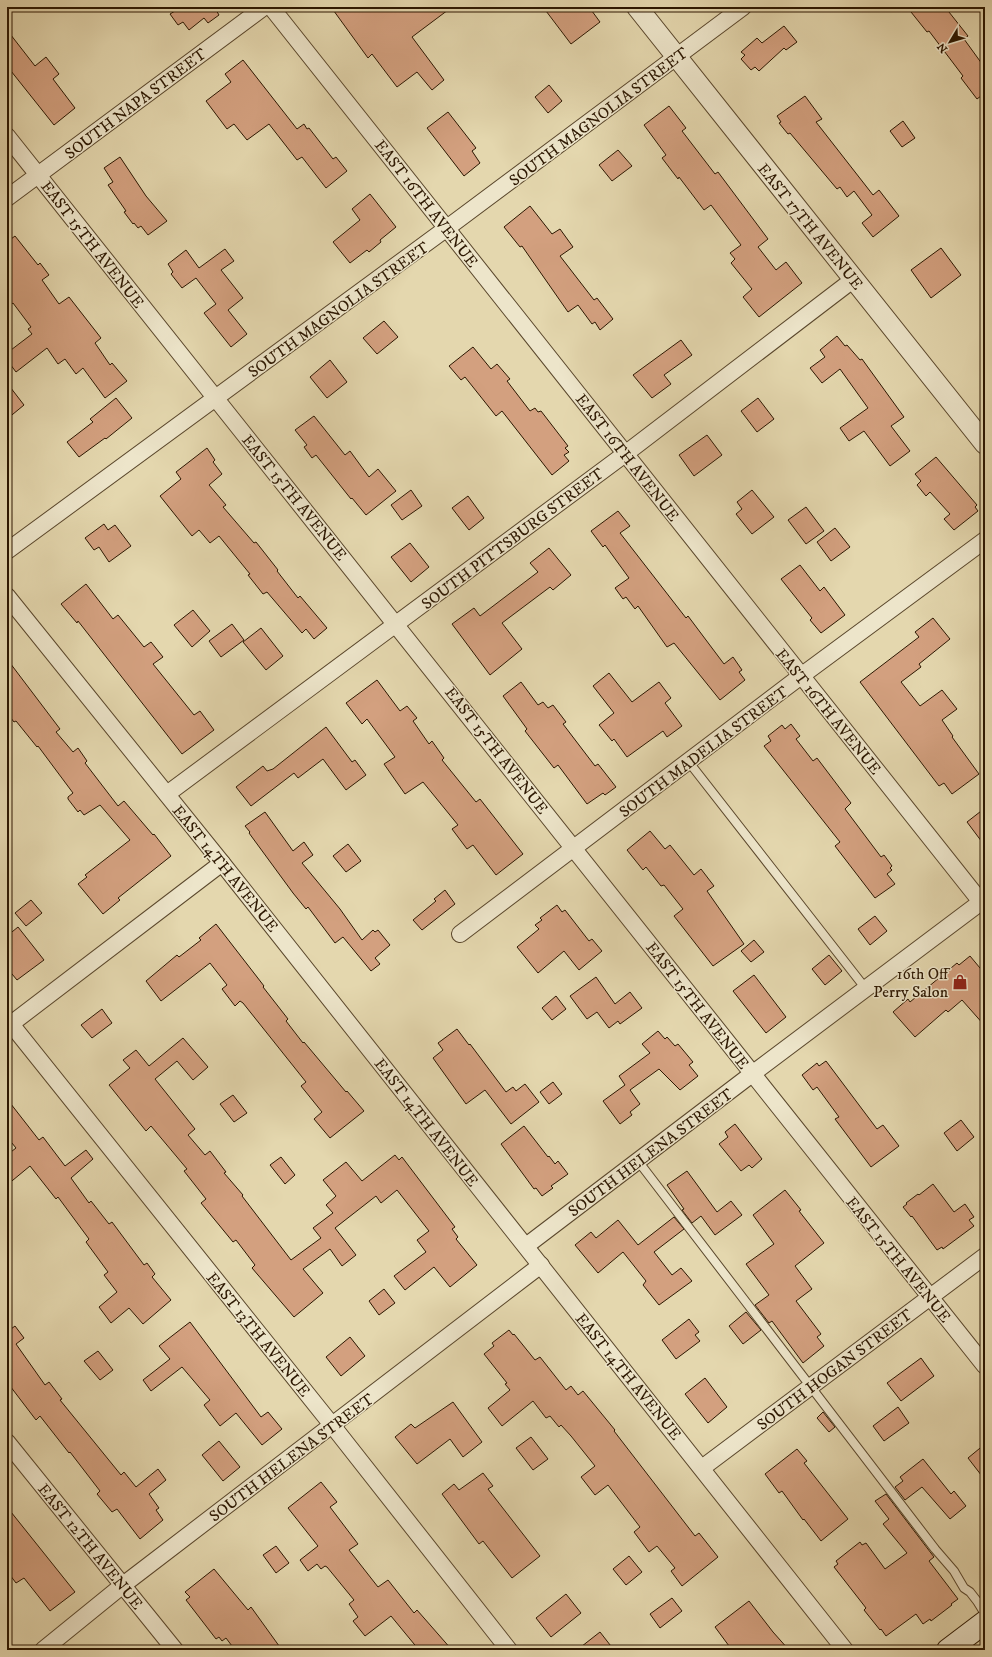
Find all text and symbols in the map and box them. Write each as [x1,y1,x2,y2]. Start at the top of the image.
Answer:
north arrow [930,22,970,62]
text: N [935,40,951,55]
street label: SOUTH MAGNOLIA STREET [505,43,692,191]
street label: SOUTH NAPA STREET [61,44,210,164]
street label: EAST 16TH AVENUE [370,136,482,271]
street label: EAST 17TH AVENUE [753,159,867,294]
street label: EAST 15TH AVENUE [36,177,148,312]
street label: SOUTH MAGNOLIA STREET [244,237,433,382]
street label: EAST 16TH AVENUE [571,390,683,525]
street label: EAST 15TH AVENUE [237,431,351,565]
street label: SOUTH PITTSBURG STREET [417,464,608,614]
street label: EAST 16TH AVENUE [771,644,885,779]
street label: SOUTH MADELIA STREET [615,682,792,822]
street label: EAST 15TH AVENUE [440,683,552,818]
street label: EAST 14TH AVENUE [168,801,283,936]
street label: EAST 15TH AVENUE [641,938,753,1073]
place label: 16th Off Perry Salon [873,964,951,1002]
shop icon: 16th Off Perry Salon [951,973,969,991]
street label: EAST 14TH AVENUE [370,1054,483,1191]
street label: SOUTH HELENA STREET [564,1084,737,1221]
street label: EAST 15TH AVENUE [841,1193,955,1327]
street label: EAST 13TH AVENUE [202,1268,315,1401]
street label: SOUTH HOGAN STREET [753,1305,916,1435]
street label: EAST 14TH AVENUE [571,1309,686,1444]
street label: SOUTH HELENA STREET [205,1389,378,1526]
street label: EAST 12TH AVENUE [33,1480,147,1614]

